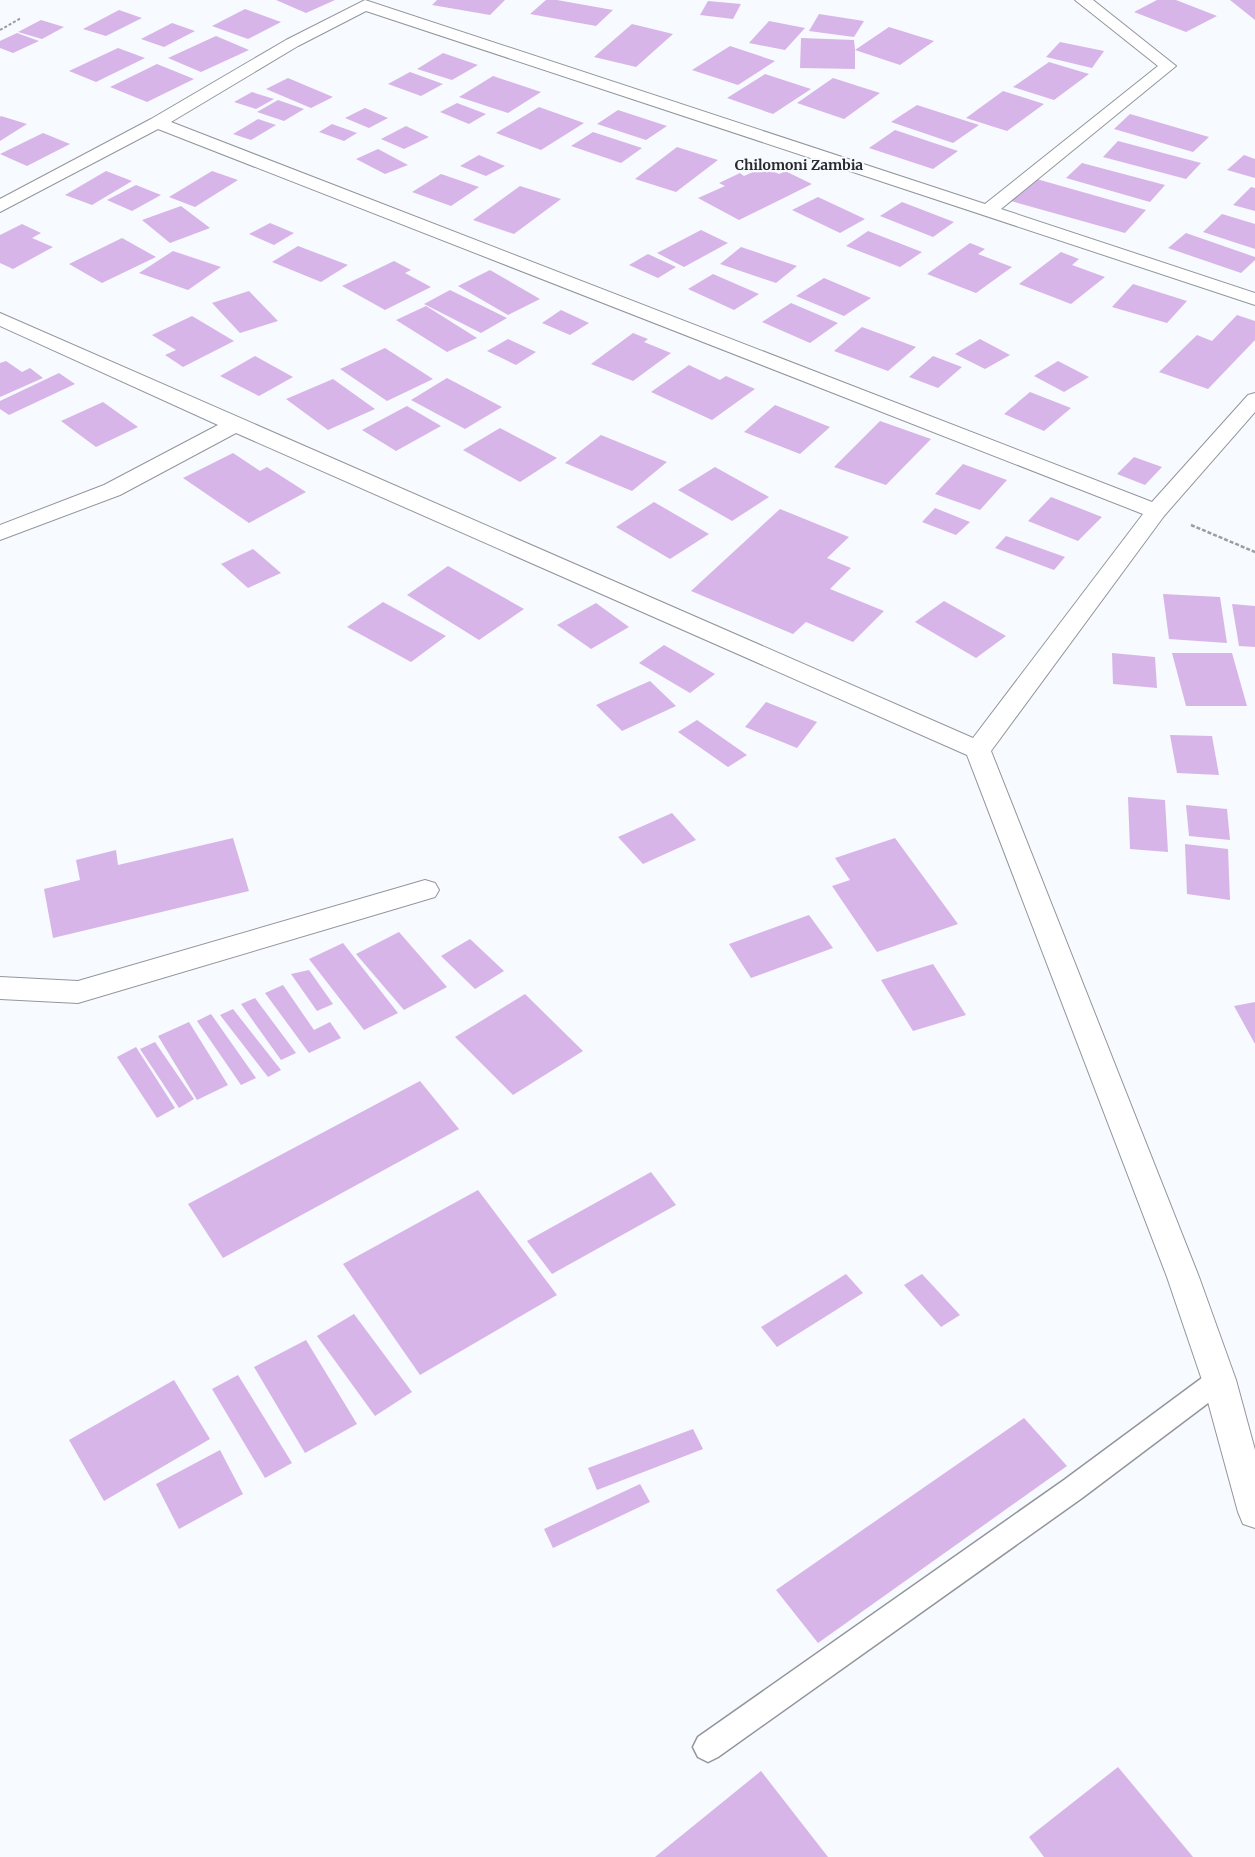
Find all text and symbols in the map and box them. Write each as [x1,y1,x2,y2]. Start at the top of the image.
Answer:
district label: Chilomoni Zambia [735,156,863,174]

